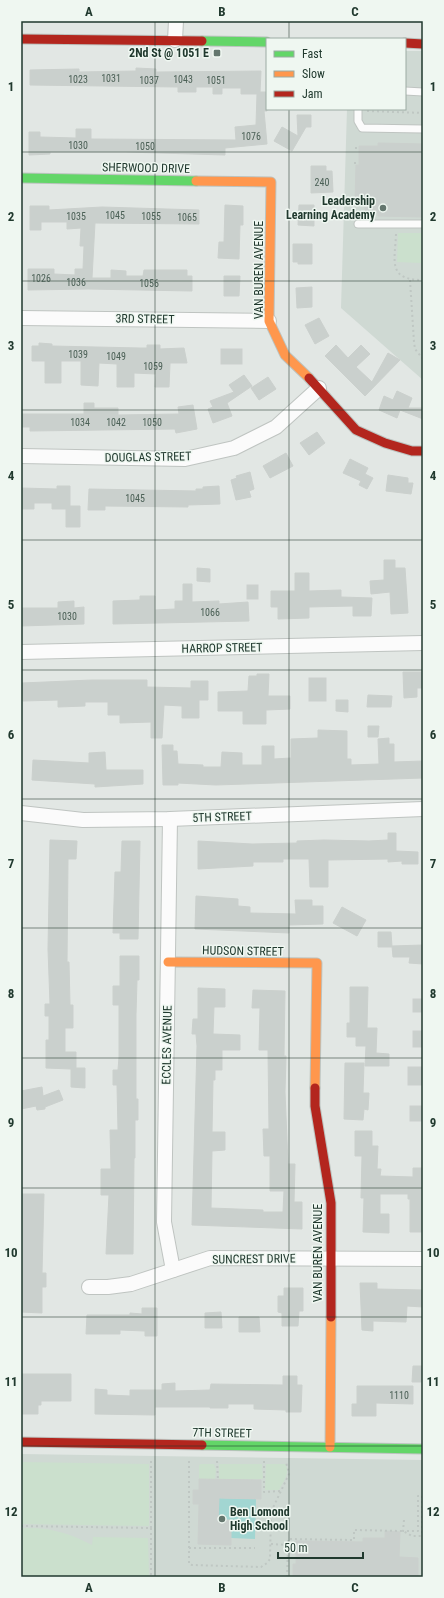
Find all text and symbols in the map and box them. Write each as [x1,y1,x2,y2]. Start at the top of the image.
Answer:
text: A [85,4,93,19]
text: B [218,4,226,19]
text: C [351,4,359,19]
legend [266,38,406,110]
place label: 2Nd St @ 1051 E [129,46,209,60]
text: Fast [302,47,323,61]
marker: 2Nd St @ 1051 E [212,48,222,58]
text: Slow [302,67,325,81]
house number: 1031 [101,73,121,84]
house number: 1023 [68,74,88,85]
house number: 1043 [173,74,193,85]
house number: 1037 [139,75,159,86]
house number: 1051 [206,75,226,86]
text: 1 [8,79,14,94]
text: 1 [430,79,436,94]
text: Jam [302,87,323,101]
house number: 1076 [241,131,261,142]
house number: 1030 [68,140,88,151]
house number: 1050 [135,141,155,152]
street label: SHERWOOD DRIVE [102,160,190,176]
house number: 240 [315,177,329,188]
place label: Leadership Learning Academy [286,194,376,222]
marker: Leadership Learning Academy [378,203,388,213]
text: 2 [8,209,15,224]
text: 2 [430,209,437,224]
house number: 1045 [105,210,125,221]
house number: 1035 [66,211,86,222]
house number: 1055 [141,211,161,222]
house number: 1065 [177,212,197,223]
street label: VAN BUREN AVENUE [252,221,266,319]
house number: 1026 [31,273,51,284]
house number: 1036 [66,277,86,288]
house number: 1056 [139,278,159,289]
street label: 3RD STREET [115,311,175,327]
text: 3 [8,338,14,353]
text: 3 [430,338,436,353]
house number: 1039 [68,349,88,360]
house number: 1049 [106,351,126,362]
house number: 1059 [143,361,163,372]
house number: 1034 [70,417,90,428]
house number: 1042 [106,417,126,428]
house number: 1050 [142,417,162,428]
street label: DOUGLAS STREET [105,449,191,465]
text: 4 [8,468,15,483]
text: 4 [430,468,437,483]
house number: 1045 [125,493,145,504]
text: 5 [8,597,15,612]
text: 5 [430,597,437,612]
house number: 1066 [200,607,220,618]
house number: 1030 [57,611,77,622]
street label: HARROP STREET [181,640,263,656]
text: 6 [8,727,15,742]
text: 6 [430,727,437,742]
street label: 5TH STREET [192,809,252,825]
text: 7 [8,856,15,871]
text: 7 [430,856,437,871]
street label: HUDSON STREET [202,943,284,959]
text: 8 [8,986,14,1001]
text: 8 [430,986,436,1001]
street label: ECCLES AVENUE [159,1005,175,1085]
text: 9 [8,1115,14,1130]
text: 9 [430,1115,436,1130]
street label: VAN BUREN AVENUE [311,1204,325,1302]
text: 10 [4,1245,18,1260]
text: 10 [426,1245,440,1260]
street label: SUNCREST DRIVE [212,1251,296,1267]
text: 11 [4,1374,18,1389]
text: 11 [426,1374,440,1389]
house number: 1110 [389,1390,409,1401]
street label: 7TH STREET [192,1425,252,1441]
text: 12 [4,1504,18,1519]
text: 12 [426,1504,440,1519]
place label: Ben Lomond High School [230,1505,290,1533]
marker: Ben Lomond High School [217,1514,227,1524]
scale bar [278,1534,363,1560]
text: 50 m [284,1541,308,1555]
text: A [85,1580,93,1595]
text: B [218,1580,226,1595]
text: C [351,1580,359,1595]

